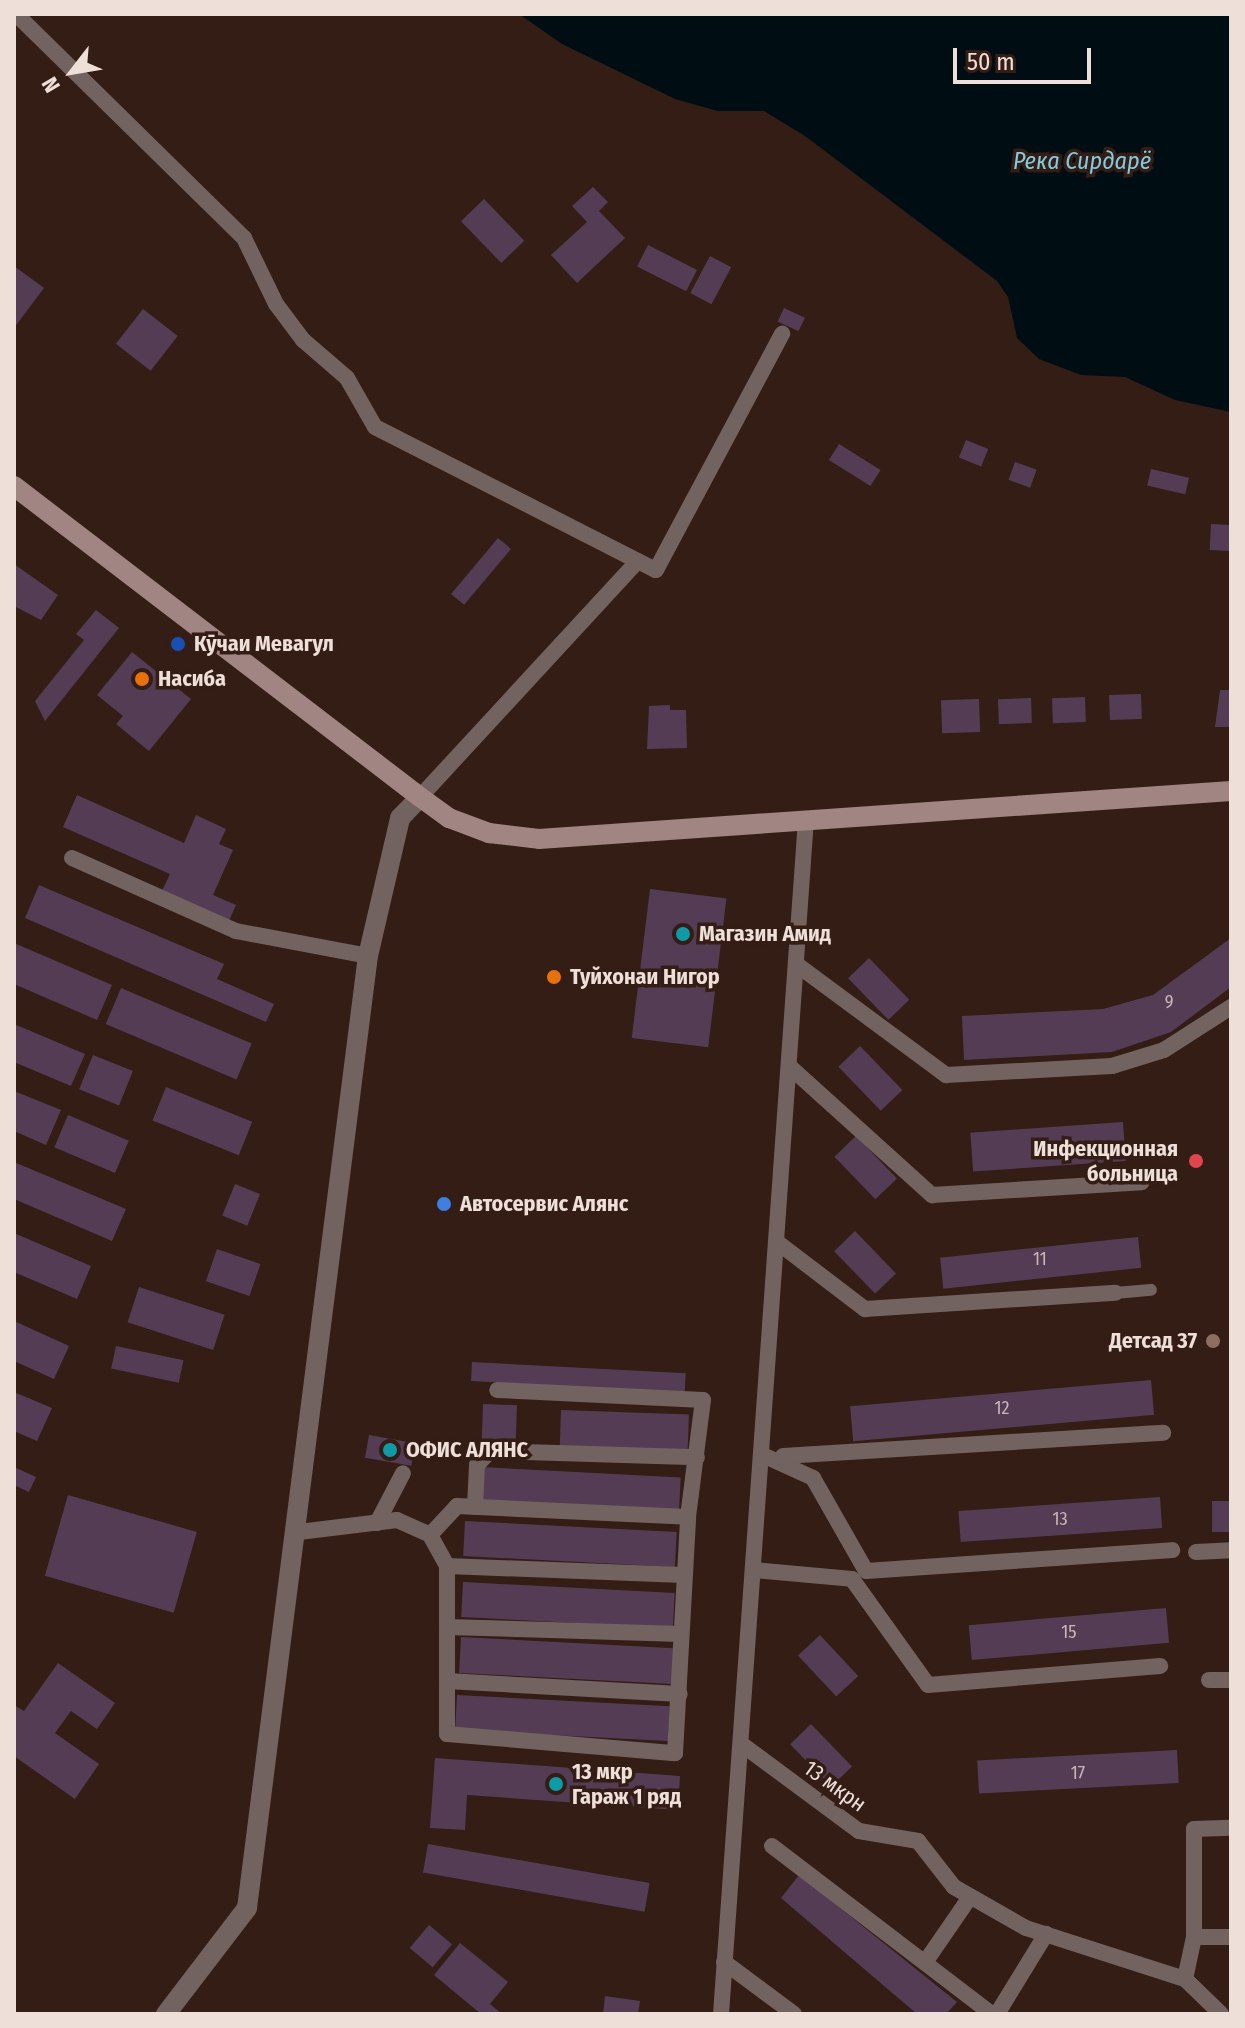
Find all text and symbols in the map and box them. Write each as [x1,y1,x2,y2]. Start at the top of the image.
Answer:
north arrow [32,32,112,112]
scale bar [957,32,1095,82]
text: 50 m [967,48,1015,76]
text: N [36,72,66,97]
water label: Река Сирдарё [1013,148,1151,176]
place label: Кӯчаи Мевагул [194,631,334,657]
marker: Кӯчаи Мевагул [169,635,187,653]
place label: Насиба [158,666,226,692]
marker: Насиба [133,670,151,688]
place label: Магазин Амид [699,921,831,947]
marker: Магазин Амид [674,925,692,943]
place label: Туйхонаи Нигор [570,964,720,990]
marker: Туйхонаи Нигор [545,968,563,986]
house number: 9 [1165,991,1173,1013]
place label: Инфекционная больница [1033,1135,1178,1186]
marker: Инфекционная больница [1185,1150,1207,1172]
place label: Автосервис Алянс [460,1191,628,1217]
marker: Автосервис Алянс [435,1195,453,1213]
house number: 11 [1033,1248,1047,1270]
place label: Детсад 37 [1109,1328,1197,1354]
marker: Детсад 37 [1204,1332,1222,1350]
house number: 12 [995,1397,1009,1419]
place label: ОФИС АЛЯНС [406,1437,528,1463]
marker: ОФИС АЛЯНС [381,1441,399,1459]
house number: 13 [1052,1508,1068,1530]
house number: 15 [1061,1621,1077,1643]
street label: 13 мкрн [799,1755,871,1817]
place label: 13 мкр Гараж 1 ряд [572,1758,681,1810]
house number: 17 [1071,1762,1085,1784]
marker: 13 мкр Гараж 1 ряд [547,1775,565,1793]

